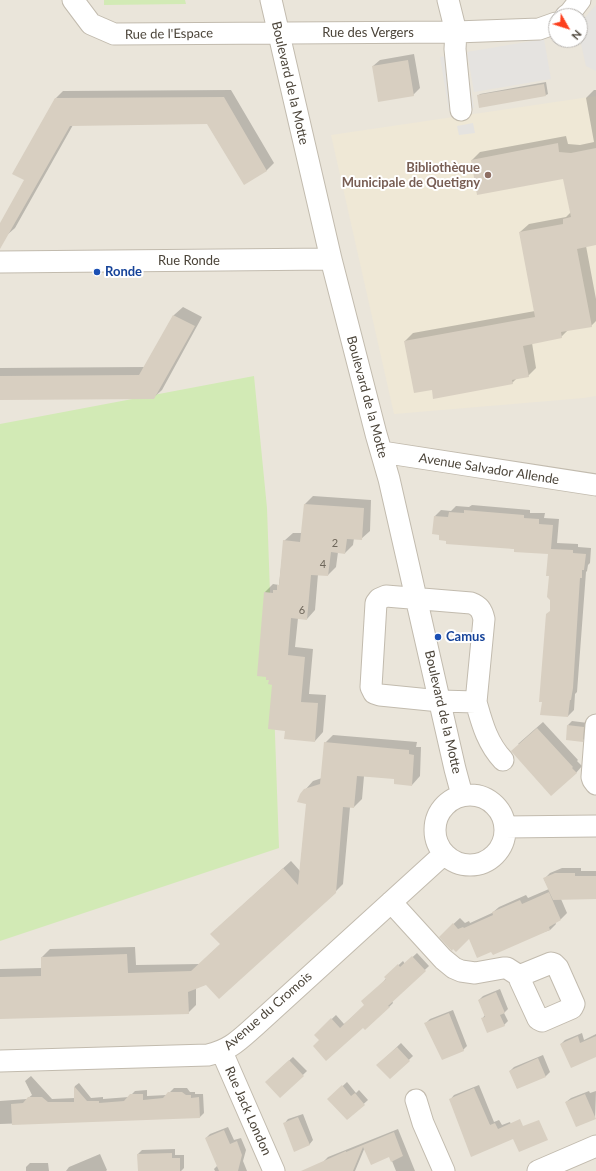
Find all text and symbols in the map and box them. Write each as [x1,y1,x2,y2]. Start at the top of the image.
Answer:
north arrow [548,8,588,48]
street label: Boulevard de la Motte [268,20,312,146]
street label: Rue de l'Espace [125,25,213,43]
street label: Rue des Vergers [322,25,414,41]
text: N [569,28,585,43]
place label: Bibliothèque Municipale de Quetigny [342,160,480,191]
marker: Bibliothèque Municipale de Quetigny [483,170,493,180]
street label: Rue Ronde [158,253,220,269]
place label: Ronde [105,264,142,280]
marker: Ronde [92,267,102,277]
street label: Boulevard de la Motte [343,334,391,460]
street label: Avenue Salvador Allende [418,450,560,488]
house number: 2 [332,536,338,550]
house number: 4 [320,557,326,571]
house number: 6 [299,603,305,617]
place label: Camus [446,629,485,645]
marker: Camus [433,632,443,642]
street label: Boulevard de la Motte [421,649,465,775]
street label: Avenue du Cromois [221,969,315,1053]
street label: Rue Jack London [221,1064,275,1158]

